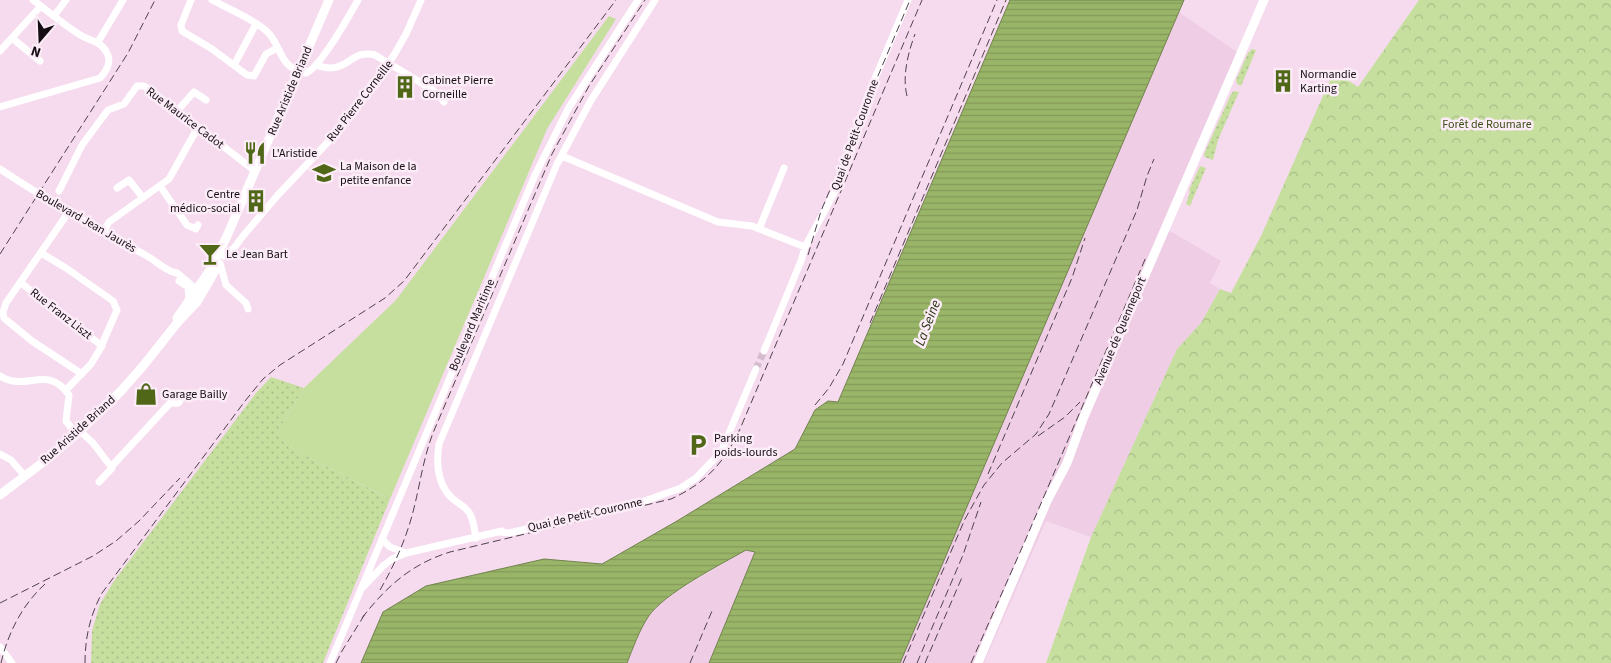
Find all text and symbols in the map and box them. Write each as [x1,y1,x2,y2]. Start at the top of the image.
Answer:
north arrow [15,15,65,65]
text: N [28,40,44,62]
street label: Rue Aristide Briand [263,44,317,138]
street label: Rue Pierre Corneille [323,57,397,145]
place label: Normandie Karting [1300,66,1357,97]
building icon: Normandie Karting [1270,68,1296,94]
place label: Cabinet Pierre Corneille [422,72,493,103]
building icon: Cabinet Pierre Corneille [392,74,418,100]
street label: Quai de Petit-Couronne [827,77,883,193]
street label: Rue Maurice Cadot [143,83,227,153]
park label: Forêt de Roumare [1442,116,1532,133]
restaurant icon: L'Aristide [242,140,268,166]
place label: L'Aristide [272,145,317,162]
place label: La Maison de la petite enfance [340,158,417,189]
school or university icon: La Maison de la petite enfance [311,160,337,186]
street label: Boulevard Jean Jaurès [33,185,139,257]
place label: Centre médico-social [170,186,240,217]
building icon: Centre médico-social [243,188,269,214]
bar icon: Le Jean Bart [197,241,223,267]
place label: Le Jean Bart [226,246,288,263]
street label: Avenue de Quenneport [1090,275,1150,387]
street label: Boulevard Maritime [445,276,499,374]
street label: Rue Franz Liszt [26,284,96,344]
water label: La Seine [910,297,946,349]
shop icon: Garage Bailly [133,381,159,407]
place label: Garage Bailly [162,386,228,403]
street label: Rue Aristide Briand [37,392,119,468]
place label: Parking poids-lourds [714,430,777,461]
parking icon: Parking poids-lourds [685,432,711,458]
street label: Quai de Petit-Couronne [526,494,644,536]

